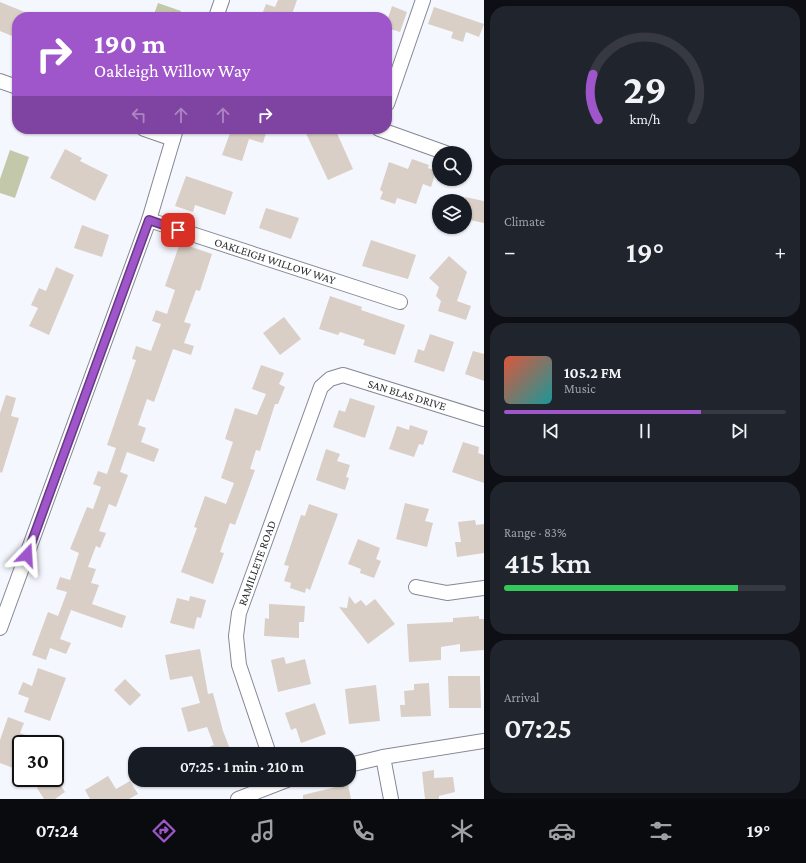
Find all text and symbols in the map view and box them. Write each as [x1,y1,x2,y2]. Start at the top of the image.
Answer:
icon: right [28,28,80,80]
text: 190 m [94,28,166,59]
text: Oakleigh Willow Way [94,61,250,81]
text: 29 [623,66,667,112]
icon: left [128,104,150,126]
icon: ahead [170,104,192,126]
icon: ahead [212,104,234,126]
icon: right [254,104,276,126]
text: km/h [630,111,661,127]
map controls [432,146,472,234]
button: search [432,146,472,186]
button: layers [432,194,472,234]
pin [161,213,195,247]
text: Climate [504,214,545,229]
icon: arrive [167,219,189,241]
street label: OAKLEIGH WILLOW WAY [213,235,338,287]
text: 19° [626,235,664,268]
text: − [504,239,516,264]
text: + [774,239,786,264]
text: 105.2 FM [564,365,622,381]
street label: SAN BLAS DRIVE [366,376,448,414]
text: Music [564,381,596,396]
icon: previous [540,420,562,442]
icon: pause [634,420,656,442]
icon: next [728,420,750,442]
street label: RAMILLETE ROAD [235,518,279,608]
text: Range · 83% [504,525,567,540]
position arrow [6,534,48,576]
text: 415 km [504,546,591,579]
text: Arrival [504,690,539,705]
text: 07:25 [504,711,572,744]
speed limit sign: 30 [12,735,64,787]
text: 07:25 · 1 min · 210 m [180,759,304,775]
icon: directions [150,817,178,845]
icon: music [249,817,277,845]
icon: phone [349,817,377,845]
icon: climate [448,817,476,845]
icon: car [548,817,576,845]
icon: filters [647,817,675,845]
text: 07:24 [36,821,78,841]
text: 19° [747,821,770,841]

